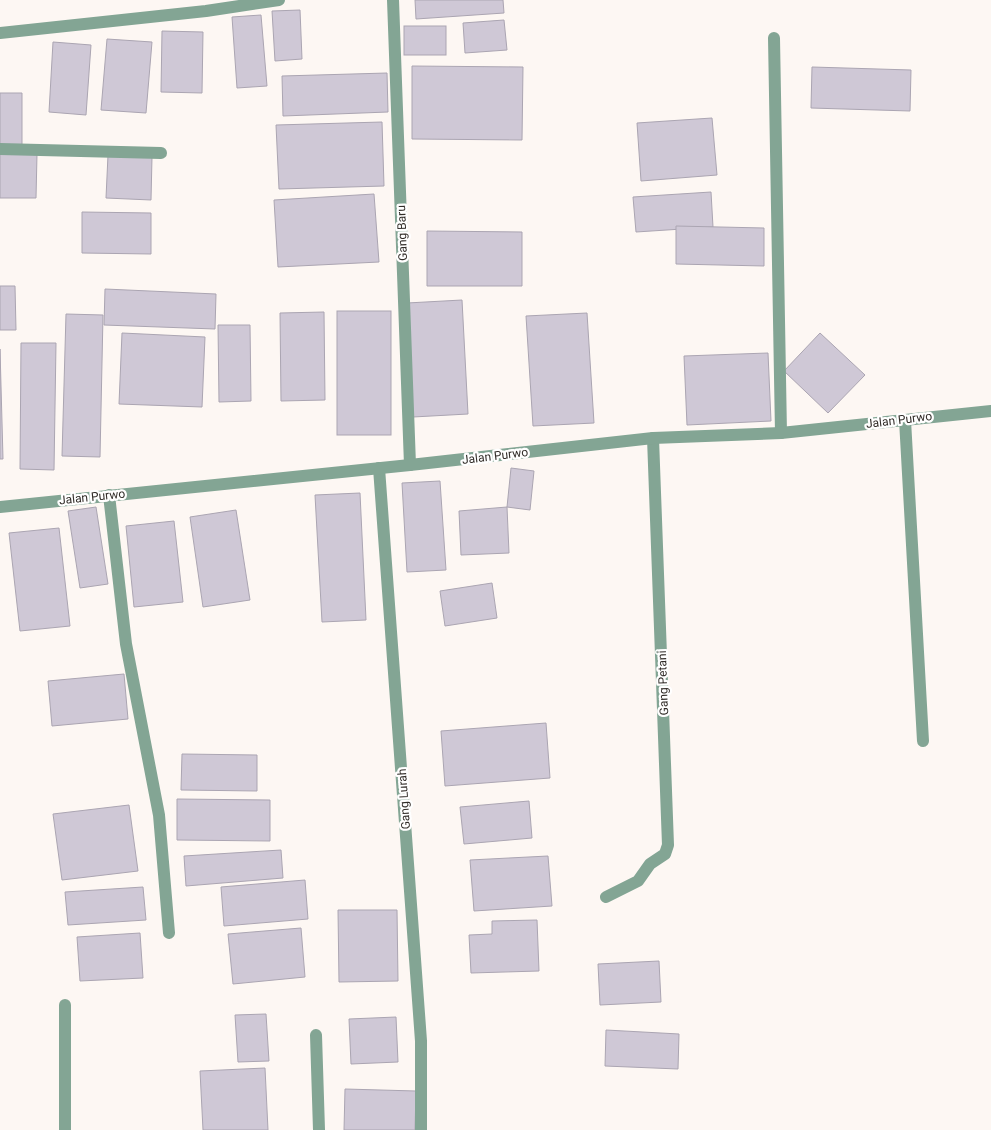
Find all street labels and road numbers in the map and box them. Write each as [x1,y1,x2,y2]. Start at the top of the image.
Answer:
street label: Gang Baru [394,205,410,261]
street label: Jalan Purwo [865,409,933,431]
street label: Jalan Purwo [461,445,529,467]
street label: Jalan Purwo [58,487,126,507]
street label: Gang Petani [655,650,671,716]
street label: Gang Lurah [395,768,413,830]

